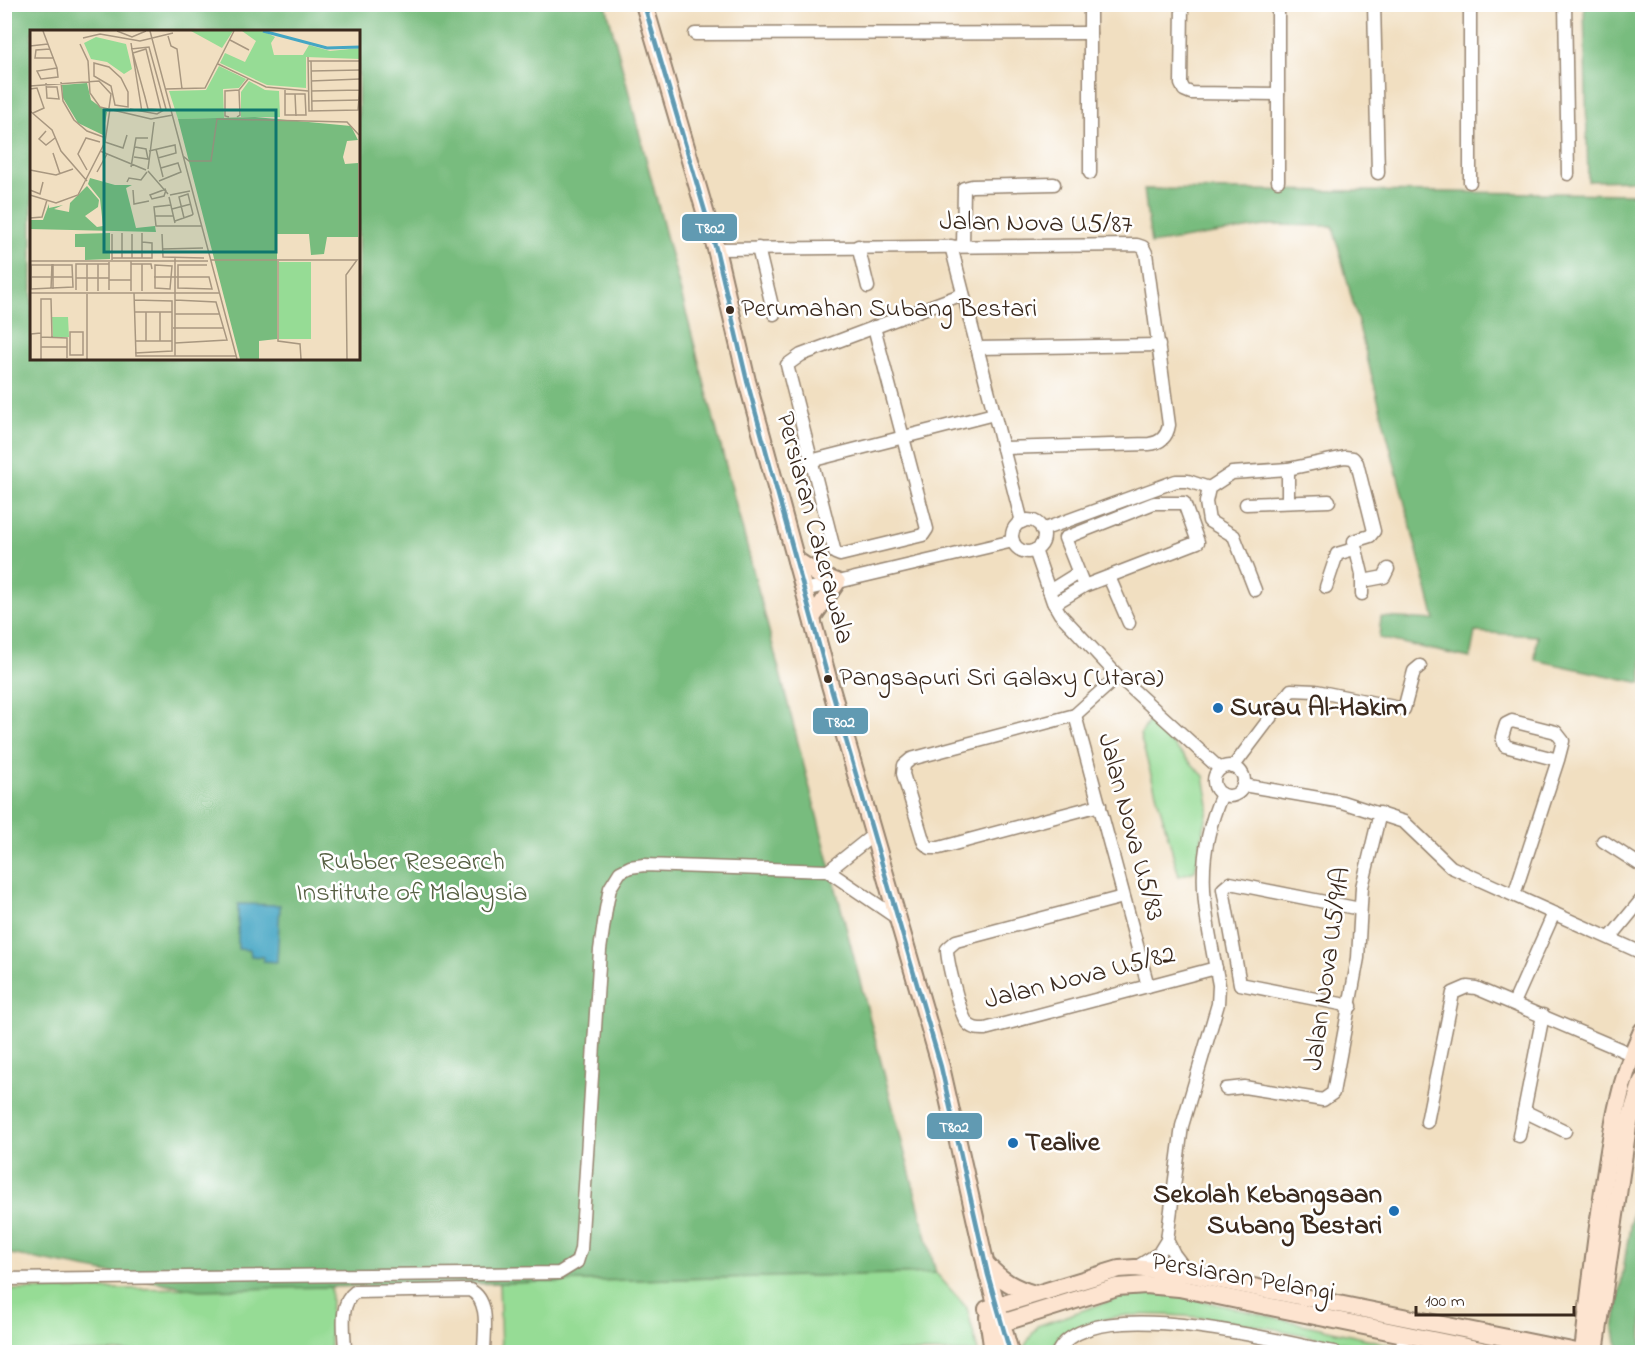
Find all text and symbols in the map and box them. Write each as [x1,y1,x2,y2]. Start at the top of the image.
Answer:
inset map [30,30,360,360]
street label: Jalan Nova U5/87 [939,203,1133,245]
line badge: T802 [681,213,738,242]
text: T802 [695,217,725,241]
place label: Perumahan Subang Bestari [741,291,1037,329]
marker: Perumahan Subang Bestari [724,304,736,316]
street label: Persiaran Cakerawala [764,408,864,648]
place label: Pangsapuri Sri Galaxy (Utara) [839,660,1164,698]
marker: Pangsapuri Sri Galaxy (Utara) [822,673,834,685]
place label: Surau Al-Hakim [1230,689,1407,728]
marker: Surau Al-Hakim [1211,701,1225,715]
line badge: T802 [812,707,869,735]
text: T802 [825,711,855,735]
street label: Jalan Nova U5/83 [1086,729,1174,925]
park label: Rubber Research Institute of Malaysia [296,843,528,913]
street label: Jalan Nova U5/91A [1294,865,1362,1073]
street label: Jalan Nova U5/82 [980,935,1180,1021]
line badge: T802 [926,1112,983,1140]
text: T802 [939,1116,969,1140]
place label: Tealive [1025,1124,1101,1163]
marker: Tealive [1006,1136,1020,1150]
place label: Sekolah Kebangsaan Subang Bestari [1153,1176,1382,1247]
marker: Sekolah Kebangsaan Subang Bestari [1387,1204,1401,1218]
street label: Persiaran Pelangi [1148,1243,1338,1313]
scale bar [1416,1279,1574,1317]
text: 100 m [1425,1289,1465,1315]

